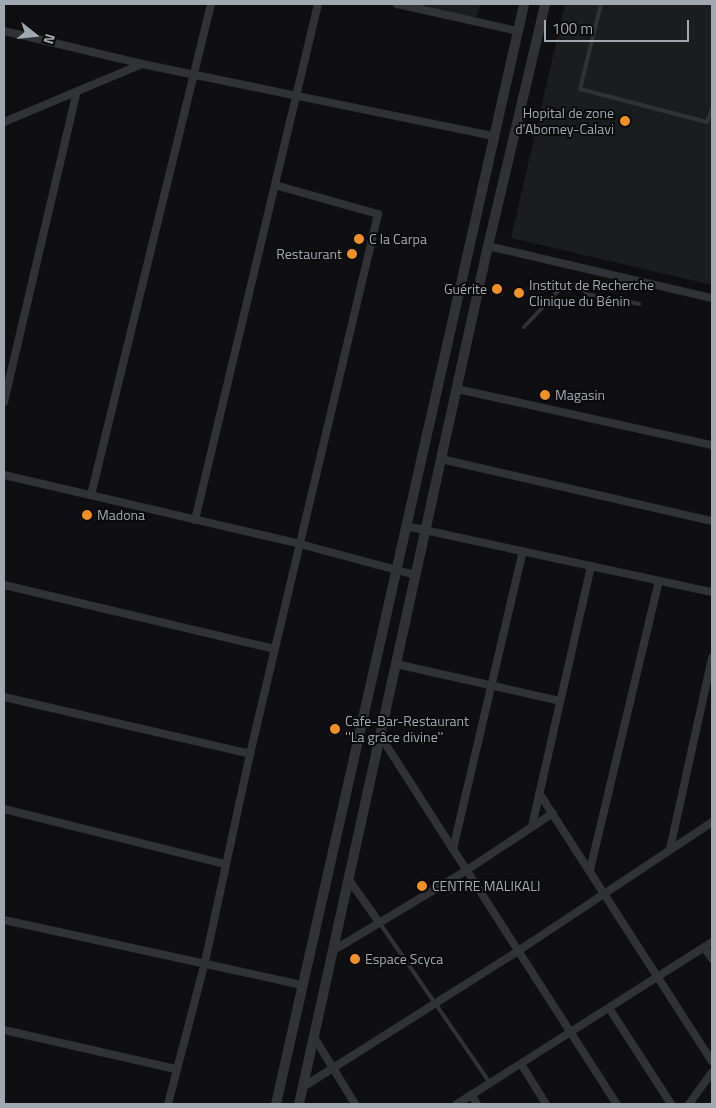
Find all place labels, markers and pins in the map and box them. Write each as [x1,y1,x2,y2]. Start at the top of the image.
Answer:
place label: Hopital de zone d’Abomey-Calavi [515,105,614,138]
marker: Hopital de zone d’Abomey-Calavi [618,114,632,128]
place label: C la Carpa [369,231,427,247]
marker: C la Carpa [353,233,365,245]
place label: Restaurant [276,246,342,262]
marker: Restaurant [346,248,358,260]
place label: Institut de Recherche Clinique du Bénin [529,277,654,310]
place label: Guérite [444,281,487,297]
marker: Guérite [491,283,503,295]
marker: Institut de Recherche Clinique du Bénin [513,287,525,299]
place label: Magasin [555,387,605,403]
marker: Magasin [539,389,551,401]
place label: Madona [97,507,145,523]
marker: Madona [81,509,93,521]
place label: Cafe-Bar-Restaurant ''La grâce divine'' [345,713,469,746]
marker: Cafe-Bar-Restaurant ''La grâce divine'' [329,723,341,735]
place label: CENTRE MALIKALI [432,878,540,894]
marker: CENTRE MALIKALI [416,880,428,892]
place label: Espace Scyca [365,951,443,967]
marker: Espace Scyca [349,953,361,965]

